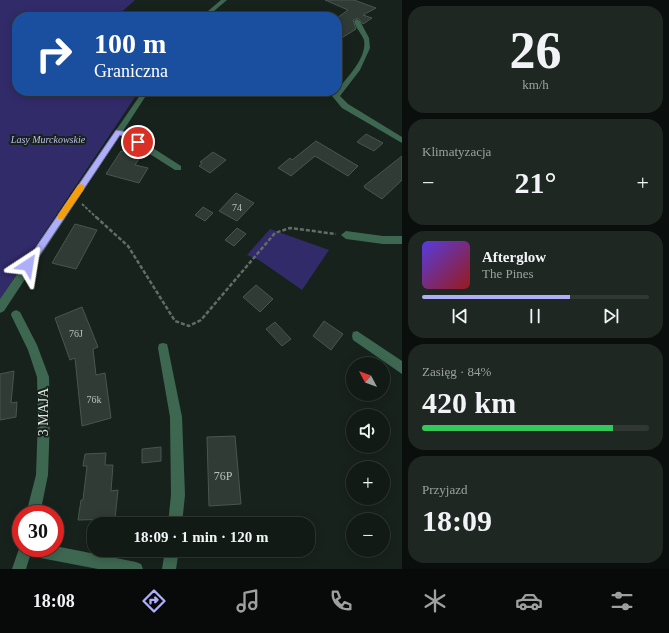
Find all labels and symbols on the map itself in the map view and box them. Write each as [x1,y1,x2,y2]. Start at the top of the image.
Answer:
pin [121,125,155,159]
park label: Lasy Murckowskie [10,134,86,145]
house number: 74 [232,202,242,213]
position arrow [7,244,49,286]
house number: 76J [69,328,83,339]
north arrow [346,357,390,401]
street label: 3 MAJA [36,387,51,436]
house number: 76k [87,394,102,405]
house number: 76P [214,469,233,483]
speed limit sign: 30 [12,505,64,557]

